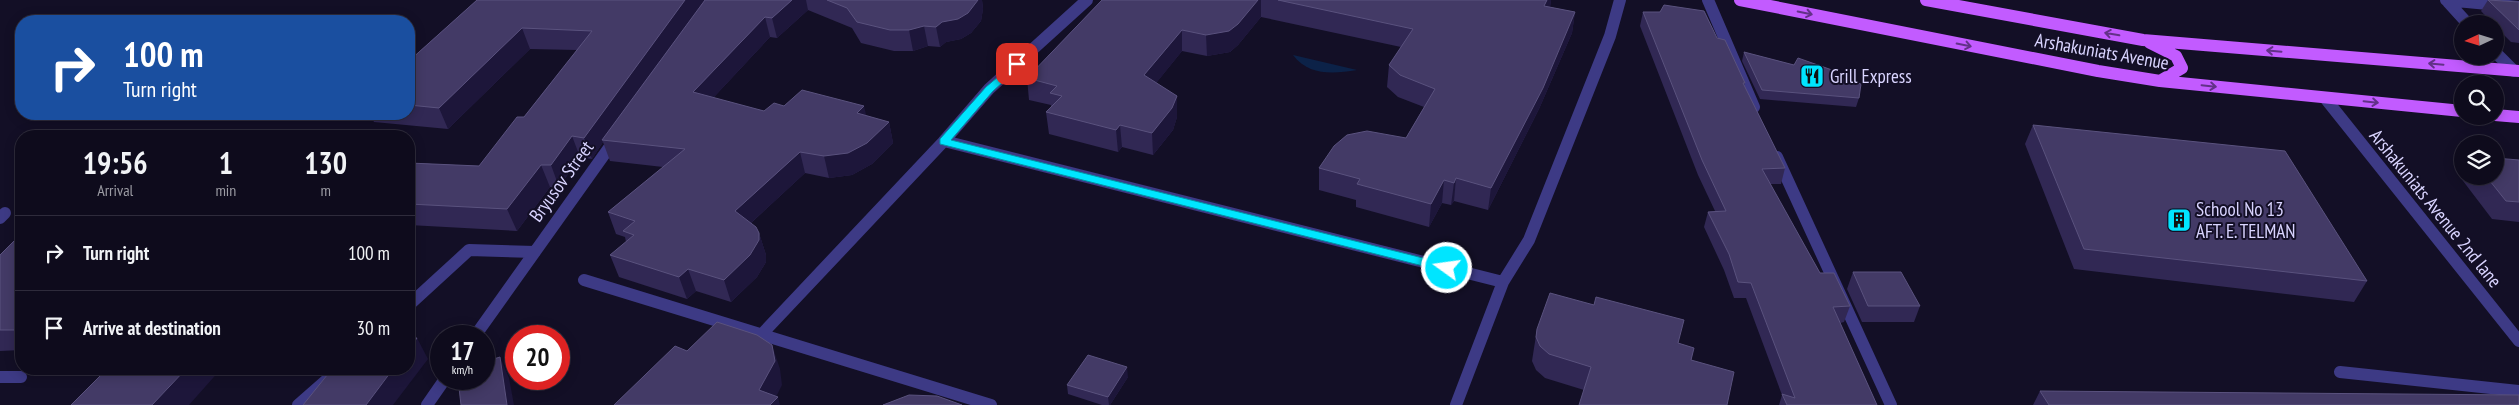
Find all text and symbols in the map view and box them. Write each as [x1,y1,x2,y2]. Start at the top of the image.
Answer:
one-way arrow [1796,9,1812,19]
north arrow [2454,15,2504,65]
map controls [2454,15,2504,185]
street label: Arshakuniats Avenue [2033,27,2171,75]
one-way arrow [2104,29,2120,39]
text: 100 m [123,31,204,77]
icon: right [40,35,105,100]
one-way arrow [1956,41,1972,50]
pin [996,43,1038,85]
one-way arrow [2266,46,2282,55]
icon: arrive [1003,50,1031,78]
one-way arrow [2428,60,2444,69]
restaurant icon: Grill Express [1799,63,1825,89]
place label: Grill Express [1830,64,1912,88]
text: Turn right [123,75,197,103]
button: search [2454,75,2504,125]
one-way arrow [2201,81,2217,91]
one-way arrow [2362,98,2378,107]
street label: Arshakuniats Avenue 2nd lane [2365,124,2507,292]
street label: Bryusov Street [524,135,599,226]
button: layers [2454,135,2504,185]
text: 19:56 [83,143,148,182]
text: 1 [219,143,233,182]
text: 130 [304,143,347,182]
text: Arrival [97,180,133,200]
text: min [215,180,236,200]
text: m [320,180,331,200]
place label: School No 13 AFT. E. TELMAN [2196,197,2296,243]
building icon: School No 13 AFT. E. TELMAN [2166,207,2192,233]
icon: right [40,239,68,267]
text: Turn right [83,241,149,265]
text: 100 m [348,241,390,265]
position arrow [1420,241,1472,293]
icon: arrive [40,314,68,342]
text: Arrive at destination [83,316,221,340]
text: 30 m [357,316,390,340]
speed limit sign: 20 [505,325,570,390]
text: 17 [451,335,474,367]
text: km/h [452,362,473,377]

